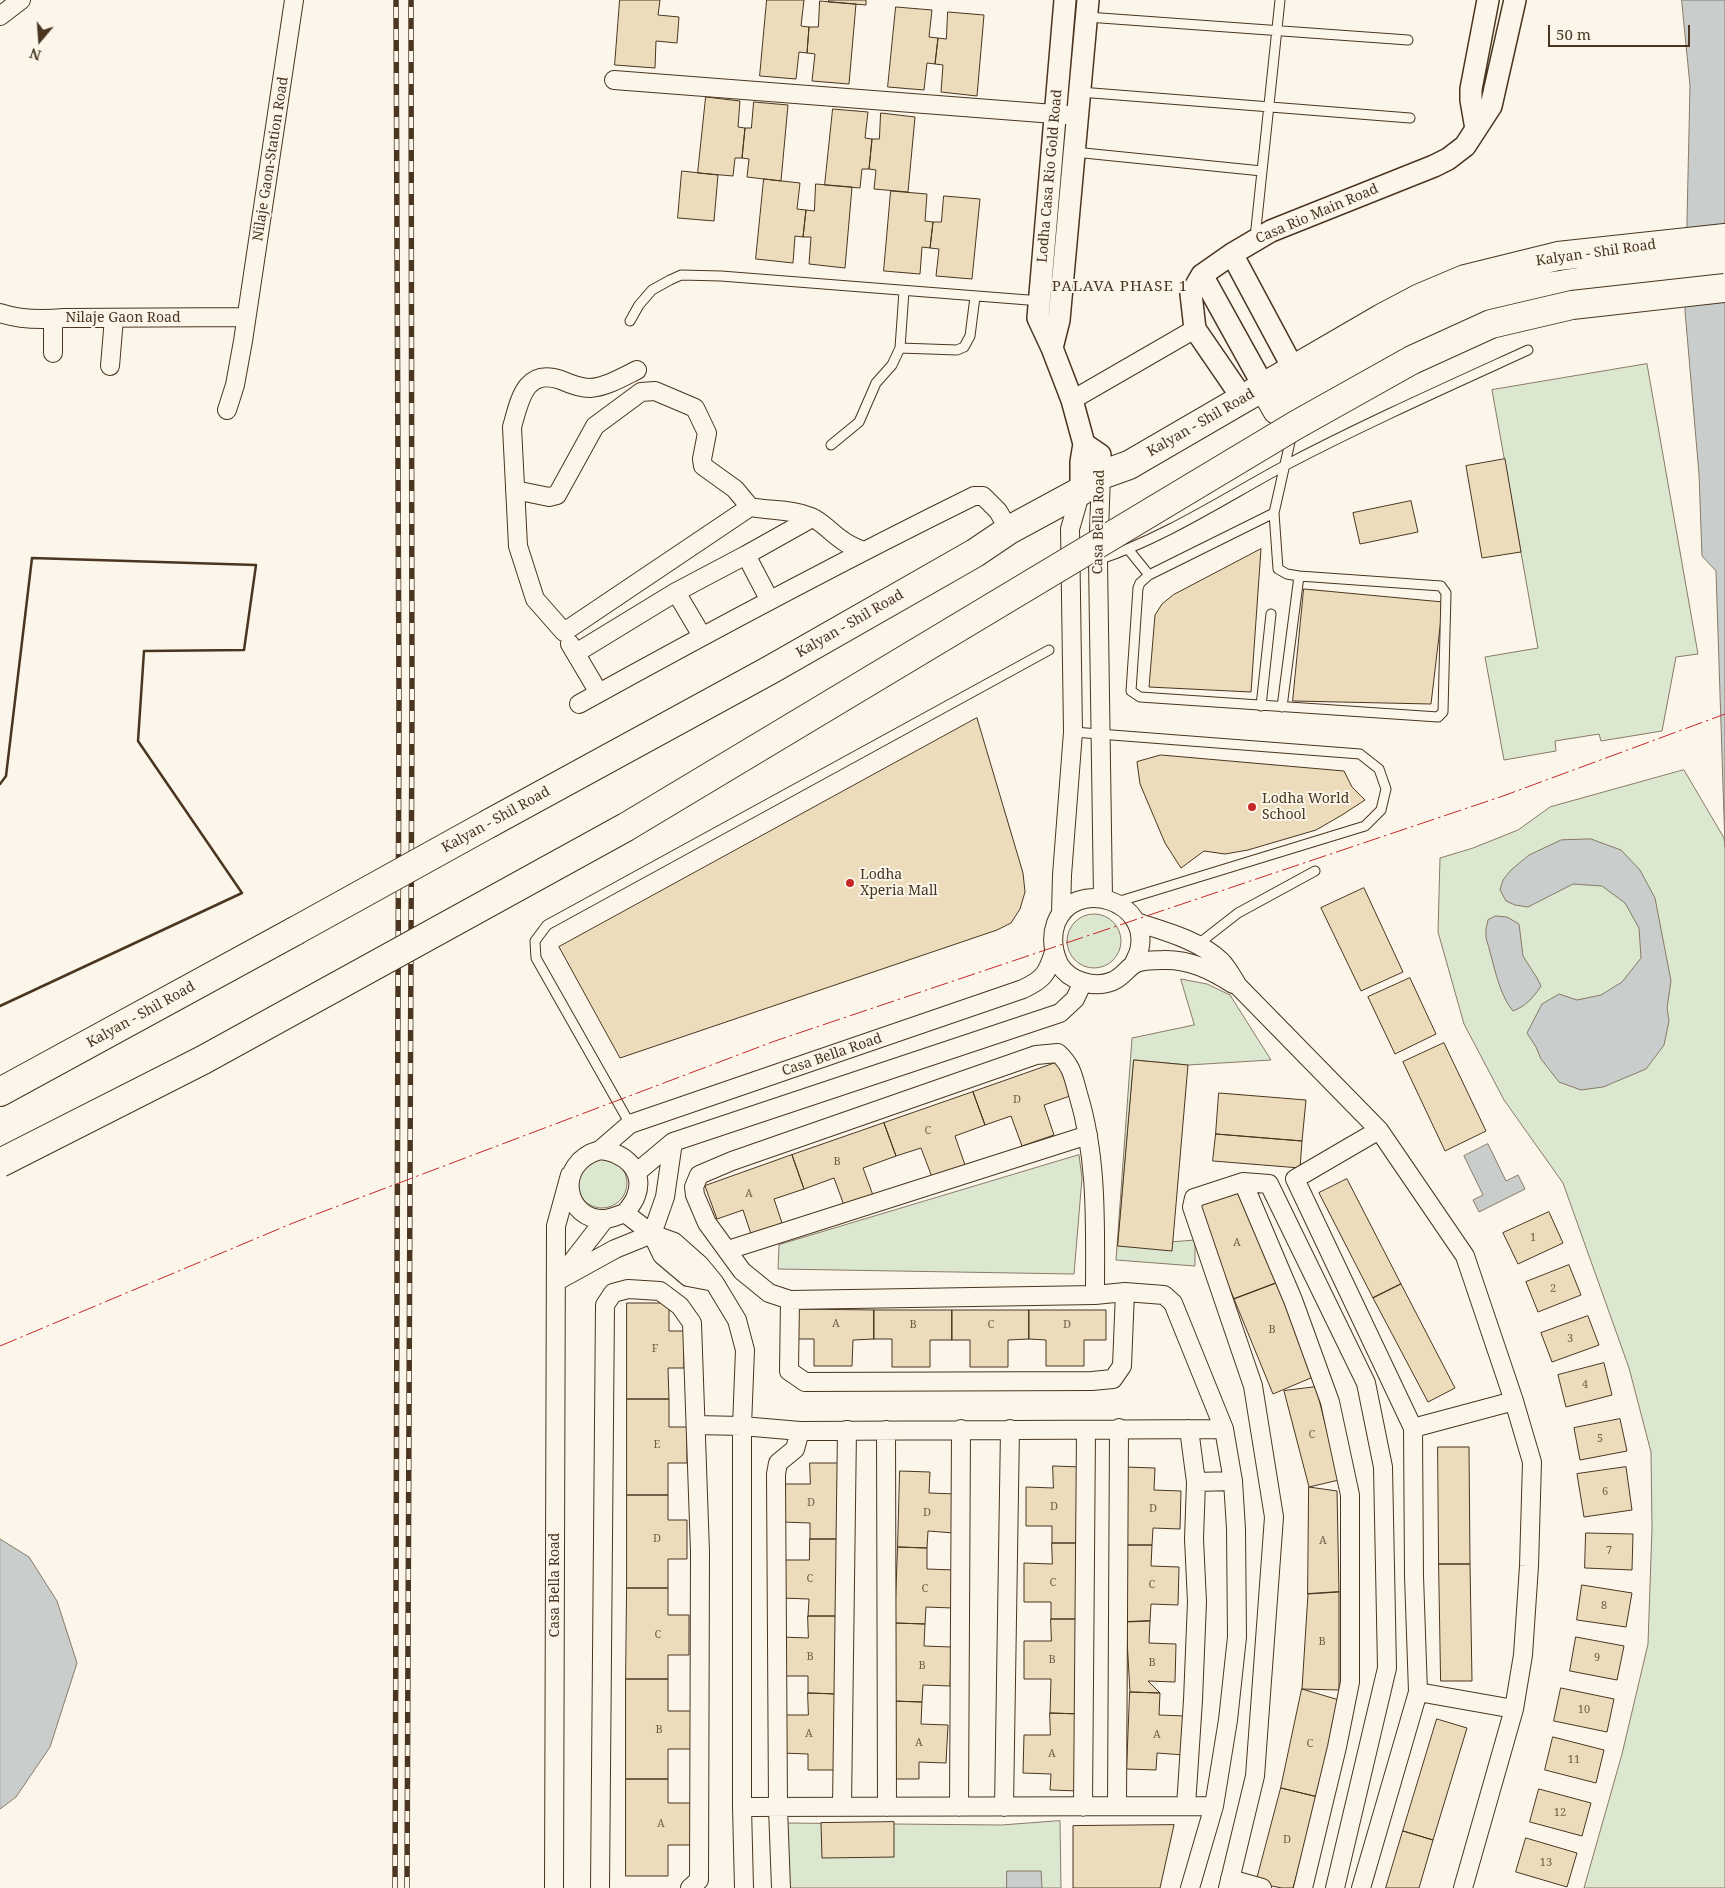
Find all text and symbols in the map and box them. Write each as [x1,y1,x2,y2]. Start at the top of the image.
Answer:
north arrow [15,15,65,65]
scale bar [1550,15,1692,47]
text: 50 m [1556,24,1591,44]
text: N [27,44,43,65]
street label: Nilaje Gaon-Station Road [250,76,292,242]
street label: Lodha Casa Rio Gold Road [1034,89,1066,263]
street label: Casa Rio Main Road [1253,181,1381,247]
street label: Kalyan - Shil Road [1535,236,1657,270]
district label: PALAVA PHASE 1 [1050,278,1190,296]
street label: Nilaje Gaon Road [65,310,181,326]
street label: Kalyan - Shil Road [1144,385,1258,461]
street label: Casa Bella Road [1090,469,1108,575]
street label: Kalyan - Shil Road [793,586,907,662]
street label: Kalyan - Shil Road [439,783,553,857]
place label: Lodha World School [1262,791,1349,824]
marker: Lodha World School [1246,801,1258,813]
place label: Lodha Xperia Mall [860,867,938,900]
marker: Lodha Xperia Mall [844,877,856,889]
street label: Kalyan - Shil Road [84,978,198,1052]
street label: Casa Bella Road [780,1030,884,1080]
house number: D [1013,1093,1021,1107]
house number: C [925,1124,931,1138]
house number: B [833,1155,841,1169]
house number: A [745,1187,753,1201]
house number: 1 [1530,1231,1536,1245]
house number: A [1233,1236,1241,1250]
house number: 2 [1550,1282,1556,1296]
house number: A [832,1317,840,1331]
house number: B [909,1318,917,1332]
house number: C [988,1318,994,1332]
house number: D [1063,1318,1071,1332]
house number: B [1268,1323,1276,1337]
house number: 3 [1567,1332,1573,1346]
house number: F [652,1342,658,1356]
house number: 4 [1582,1378,1588,1392]
house number: C [1309,1428,1315,1442]
house number: 5 [1597,1432,1603,1446]
house number: E [654,1438,660,1452]
house number: 6 [1602,1485,1608,1499]
house number: D [807,1496,815,1510]
house number: D [1050,1500,1058,1514]
house number: D [1149,1502,1157,1516]
house number: D [923,1506,931,1520]
house number: D [653,1532,661,1546]
street label: Casa Bella Road [547,1533,563,1637]
house number: A [1319,1534,1327,1548]
house number: 7 [1606,1544,1612,1558]
house number: C [807,1572,813,1586]
house number: C [1050,1576,1056,1590]
house number: C [1149,1578,1155,1592]
house number: C [922,1582,928,1596]
house number: 8 [1601,1599,1607,1613]
house number: C [655,1628,661,1642]
house number: B [1318,1635,1326,1649]
house number: B [806,1650,814,1664]
house number: 9 [1594,1651,1600,1665]
house number: B [1048,1653,1056,1667]
house number: B [1148,1656,1156,1670]
house number: B [918,1659,926,1673]
house number: 10 [1578,1703,1590,1717]
house number: B [655,1723,663,1737]
house number: A [805,1727,813,1741]
house number: A [1153,1728,1161,1742]
house number: A [915,1736,923,1750]
house number: C [1307,1737,1313,1751]
house number: A [1048,1747,1056,1761]
house number: 11 [1568,1753,1580,1767]
house number: 12 [1554,1806,1566,1820]
house number: A [657,1817,665,1831]
house number: D [1283,1833,1291,1847]
house number: 13 [1540,1856,1552,1870]

